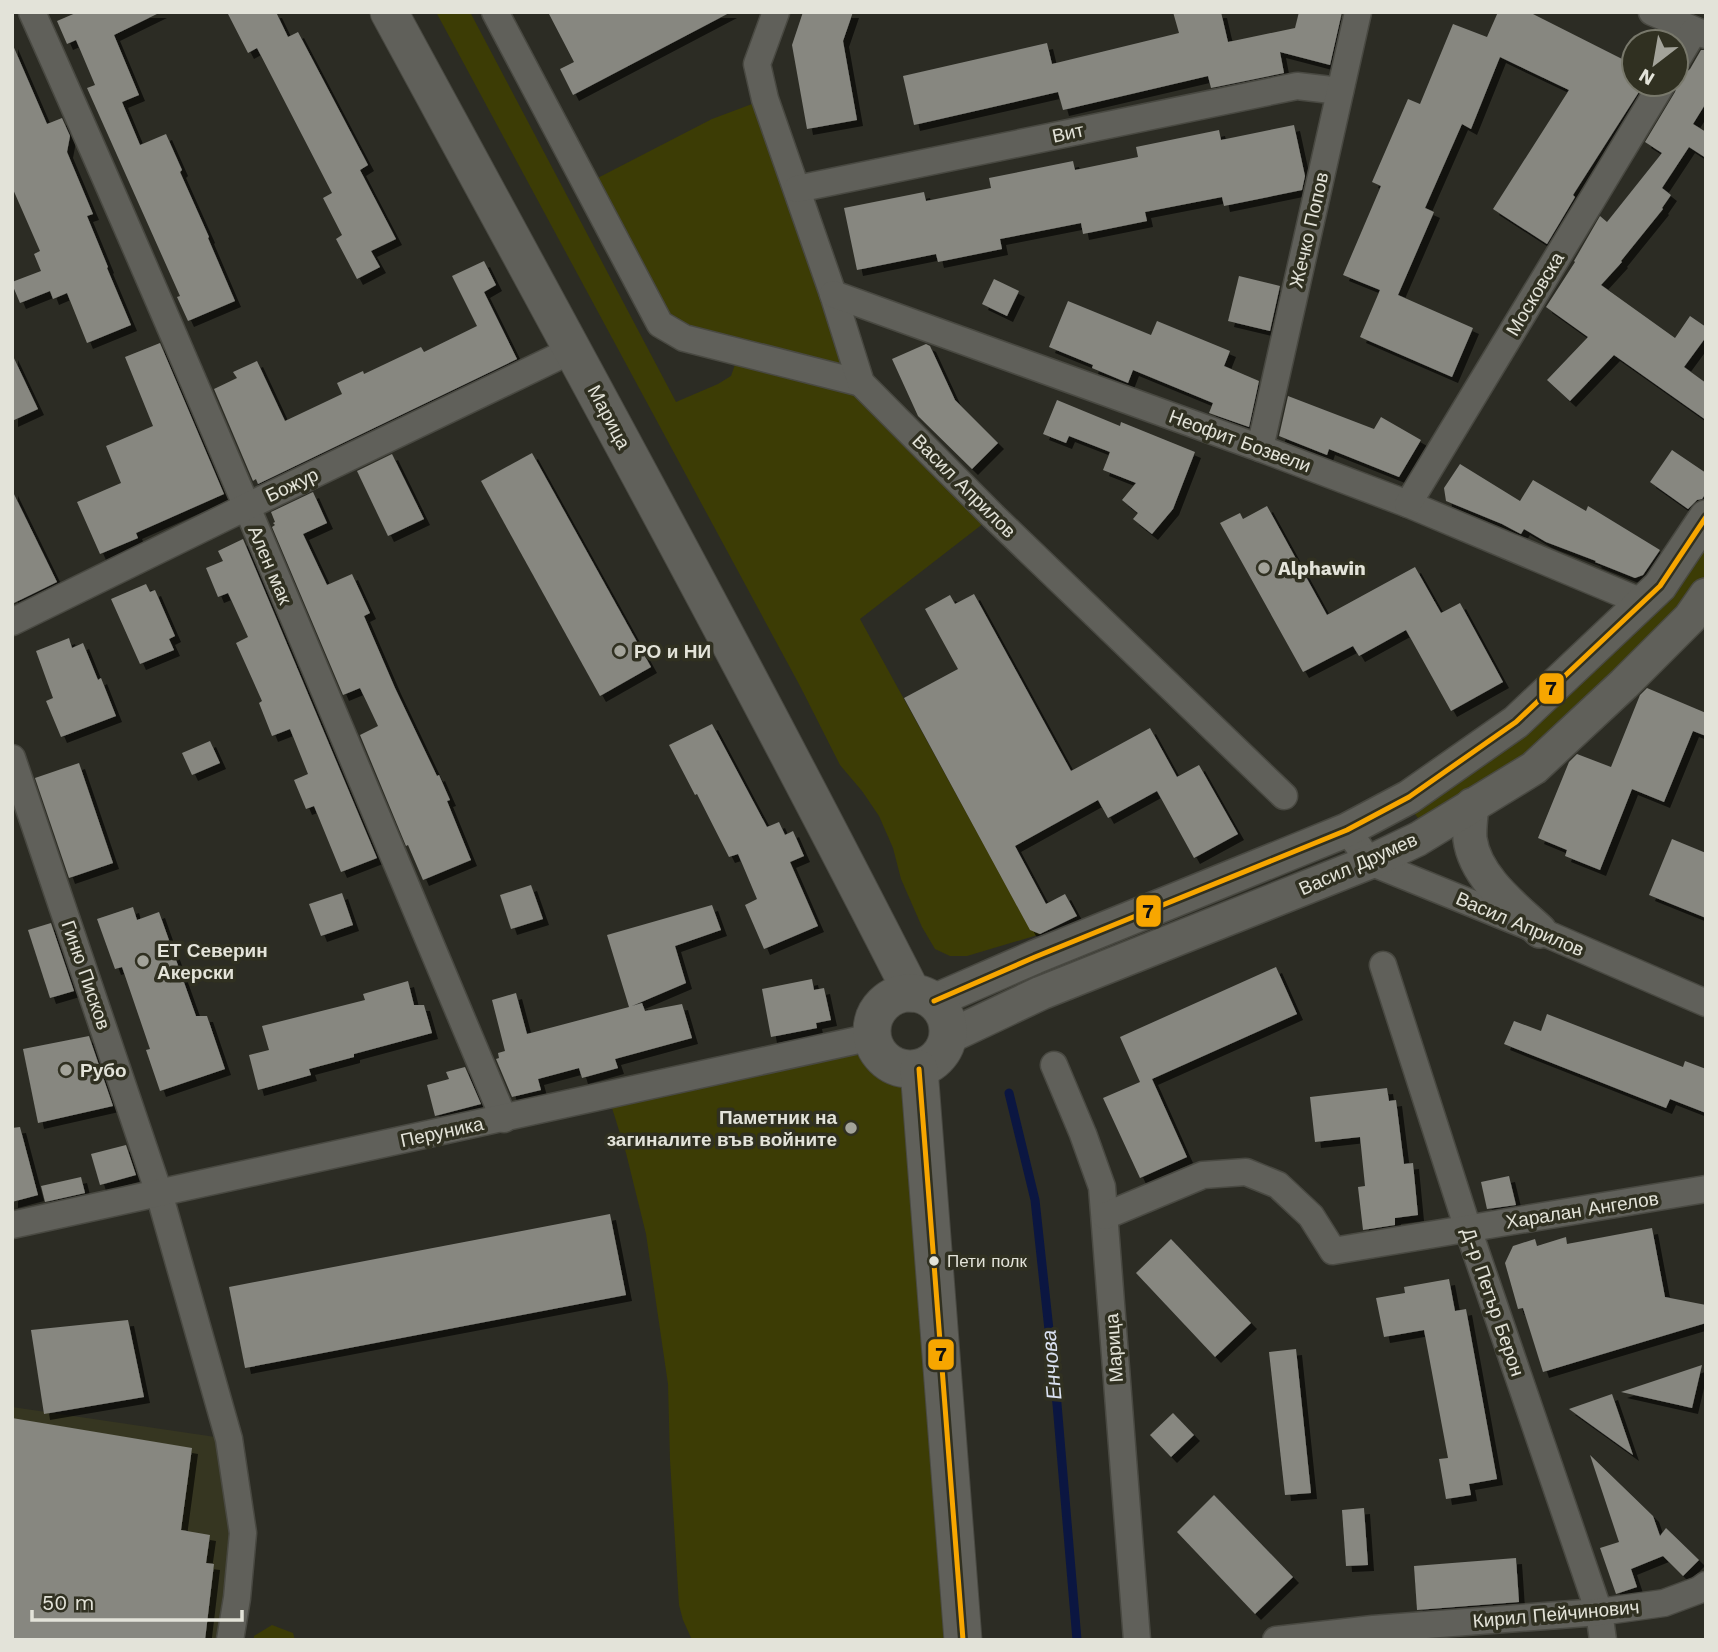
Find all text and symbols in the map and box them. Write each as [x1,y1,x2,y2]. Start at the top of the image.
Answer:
north arrow [1620,28,1690,98]
text: N [1635,64,1658,91]
street label: Вит [1050,118,1086,148]
street label: Жечко Попов [1285,170,1333,290]
street label: Московска [1501,247,1569,340]
street label: Марица [583,381,636,453]
street label: Неофит Бозвели [1166,405,1314,477]
street label: Васил Априлов [907,429,1021,543]
street label: Божур [262,463,322,507]
street label: Ален мак [243,522,297,608]
place label: Alphawin [1278,557,1366,580]
marker: Alphawin [1256,560,1272,576]
place label: РО и НИ [634,640,711,663]
marker: РО и НИ [612,643,628,659]
line badge: 7 [1538,672,1565,705]
text: 7 [1545,677,1557,700]
street label: Васил Друмев [1295,828,1421,900]
street label: Васил Априлов [1452,887,1588,961]
line badge: 7 [1135,894,1162,928]
text: 7 [1142,900,1154,923]
street label: Гиню Писков [57,917,115,1033]
place label: ЕТ Северин Акерски [157,939,268,984]
marker: ЕТ Северин Акерски [135,953,151,969]
place label: Рубо [80,1059,127,1082]
marker: Рубо [58,1062,74,1078]
place label: Паметник на загиналите във войните [607,1106,837,1151]
street label: Перуника [398,1112,486,1152]
marker: Паметник на загиналите във войните [843,1120,859,1136]
street label: Харалан Ангелов [1504,1187,1660,1233]
street label: Д-р Петър Берон [1457,1225,1529,1379]
place label: Пети полк [947,1251,1027,1271]
marker: Пети полк [927,1254,941,1268]
street label: Марица [1100,1312,1128,1383]
water label: Енчова [1035,1329,1067,1401]
line badge: 7 [927,1338,955,1371]
text: 7 [935,1343,947,1366]
scale bar [32,1578,242,1622]
text: 50 m [42,1590,94,1615]
street label: Кирил Пейчинович [1472,1595,1640,1633]

